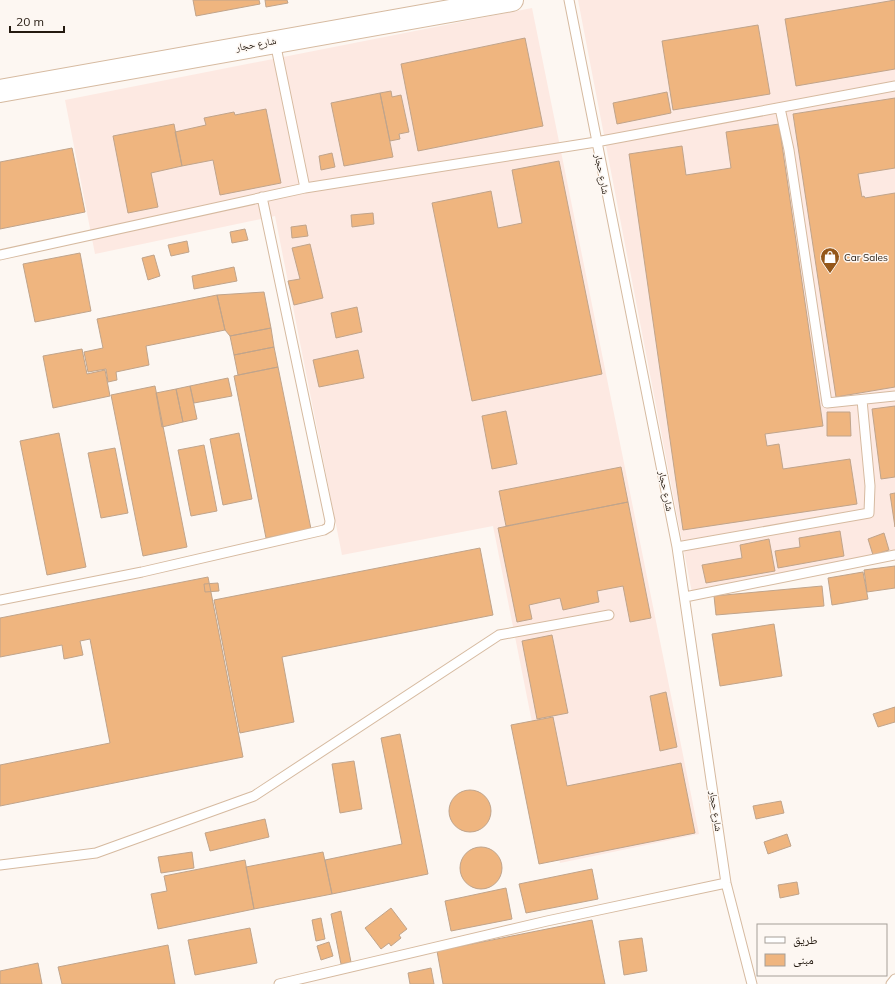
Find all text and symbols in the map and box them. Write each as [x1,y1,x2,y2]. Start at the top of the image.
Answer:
scale bar [10,8,64,34]
text: 20 m [16,14,44,29]
street label: شارع حجار [234,34,278,54]
street label: شارع حجار [592,152,612,196]
shop icon: Car Sales [819,246,841,274]
place label: Car Sales [844,251,888,264]
street label: شارع حجار [656,469,676,513]
street label: شارع حجار [707,789,725,833]
legend [757,924,887,976]
text: طريق [793,932,818,947]
text: مبنى [793,952,814,967]

